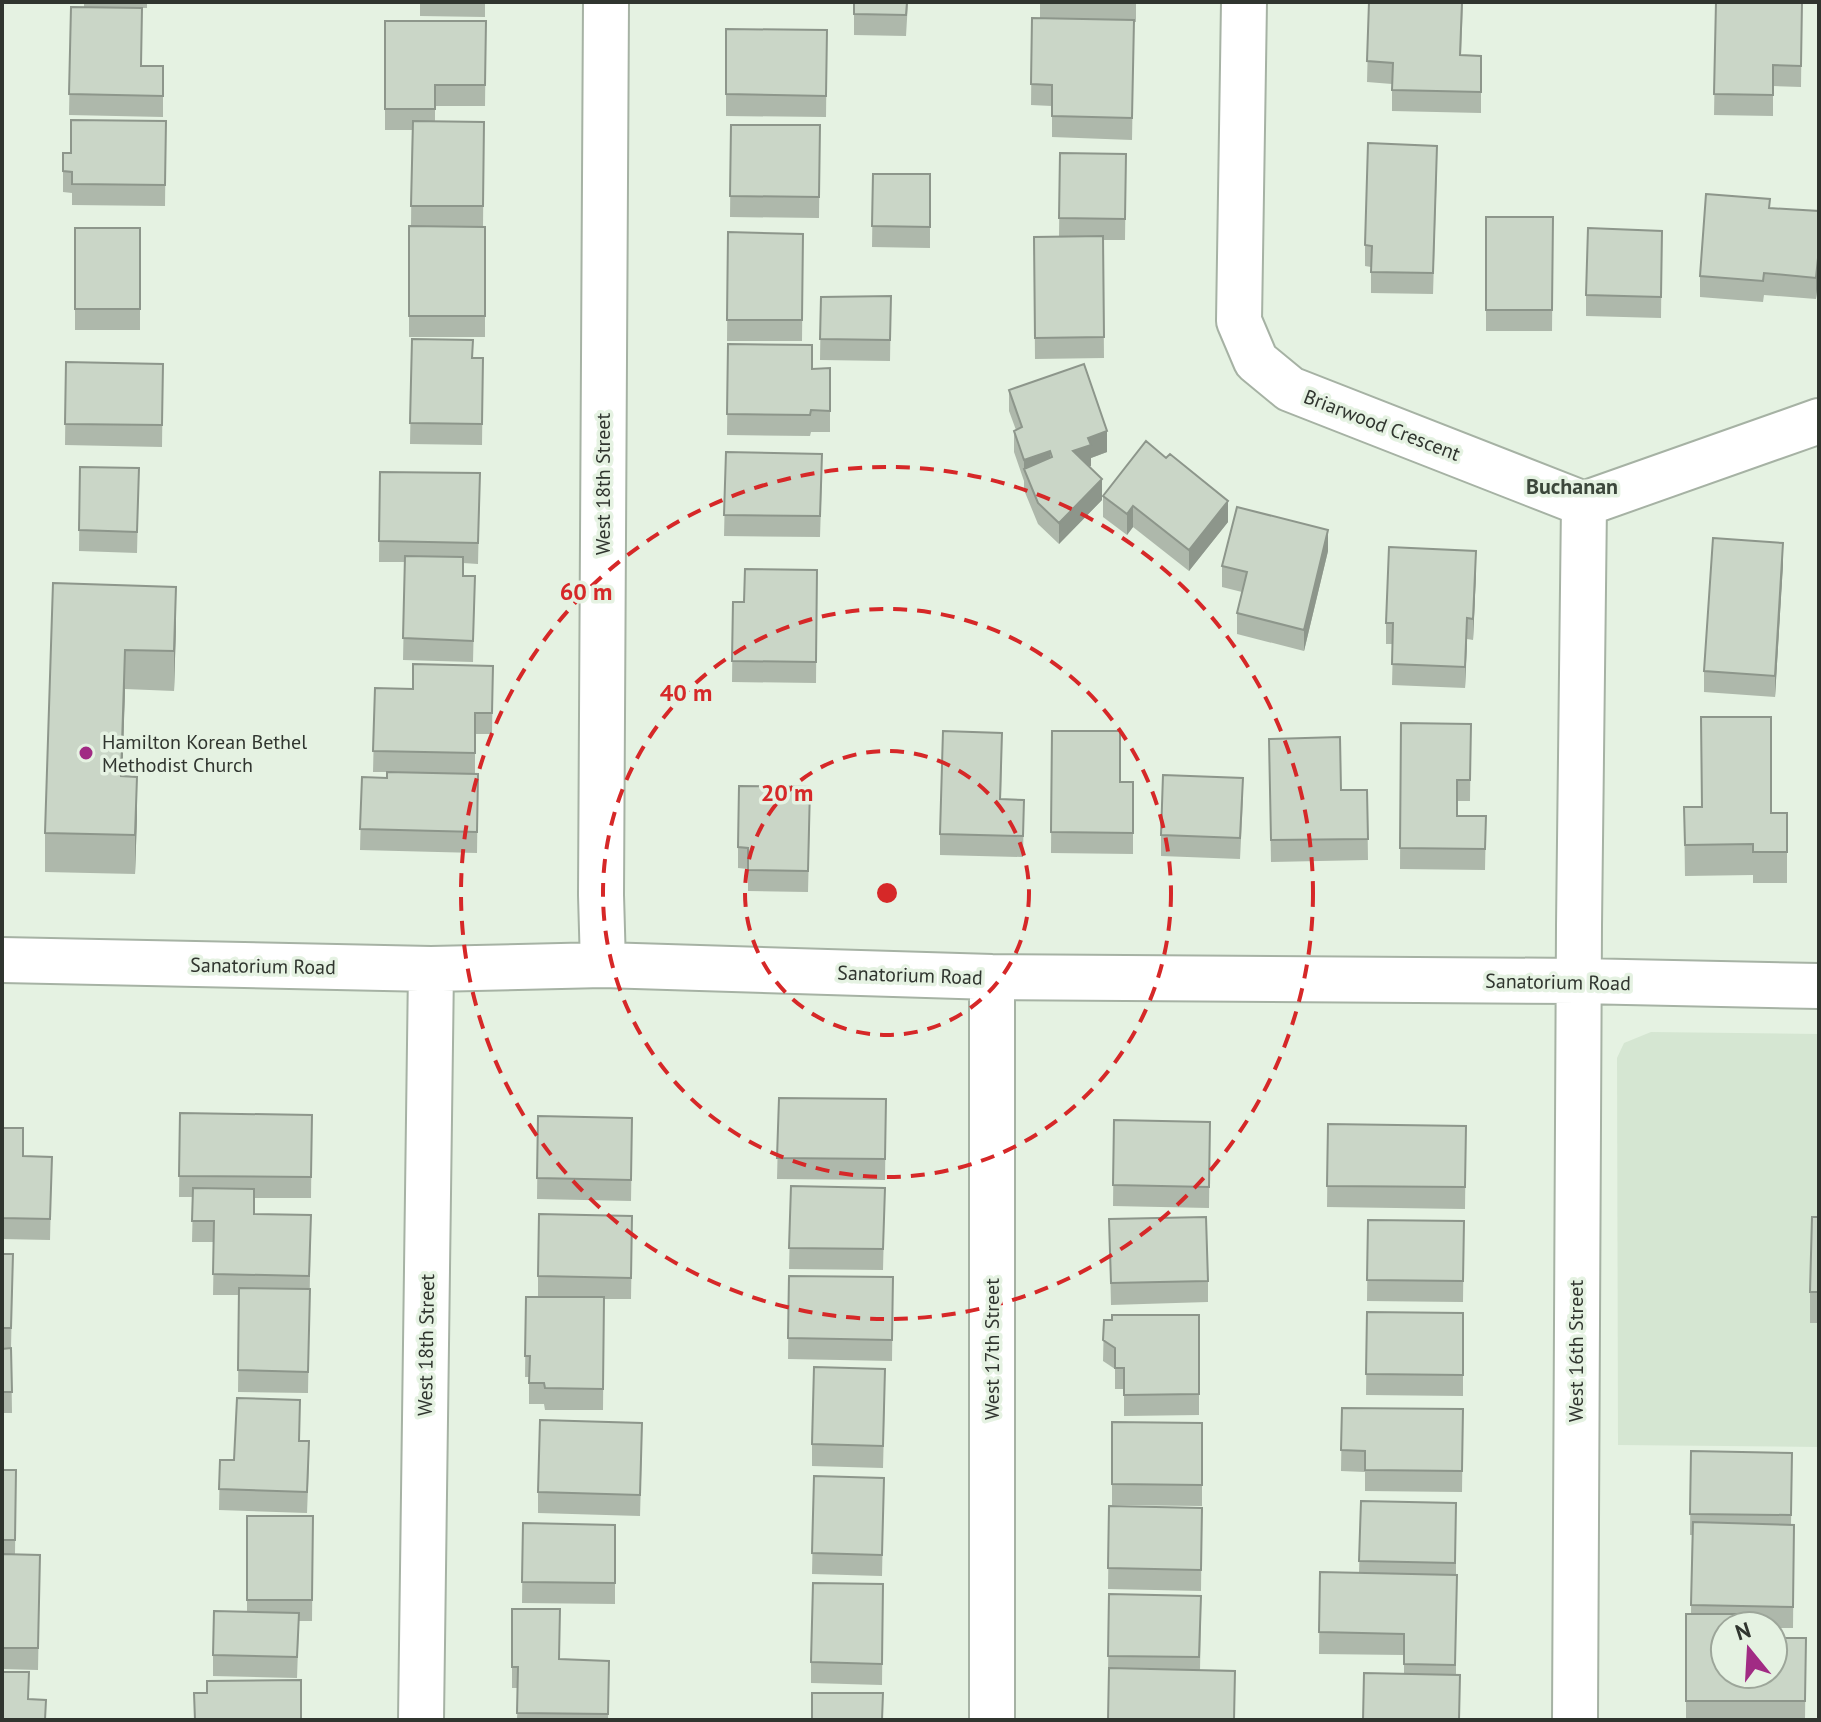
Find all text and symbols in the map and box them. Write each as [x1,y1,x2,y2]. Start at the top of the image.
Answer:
street label: Briarwood Crescent [1300,383,1464,467]
street label: West 18th Street [590,413,616,555]
district label: Buchanan [1526,472,1618,500]
text: 60 m [560,576,612,607]
text: 40 m [660,677,712,708]
place label: Hamilton Korean Bethel Methodist Church [102,729,307,778]
marker: Hamilton Korean Bethel Methodist Church [77,744,95,762]
text: 20 m [761,777,813,808]
centre of rings [873,879,901,907]
street label: Sanatorium Road [190,952,336,980]
street label: Sanatorium Road [837,959,983,991]
street label: Sanatorium Road [1485,968,1631,996]
street label: West 18th Street [412,1273,440,1416]
street label: West 17th Street [979,1278,1005,1420]
street label: West 16th Street [1563,1280,1589,1422]
north arrow [1709,1610,1789,1690]
text: N [1732,1615,1754,1647]

